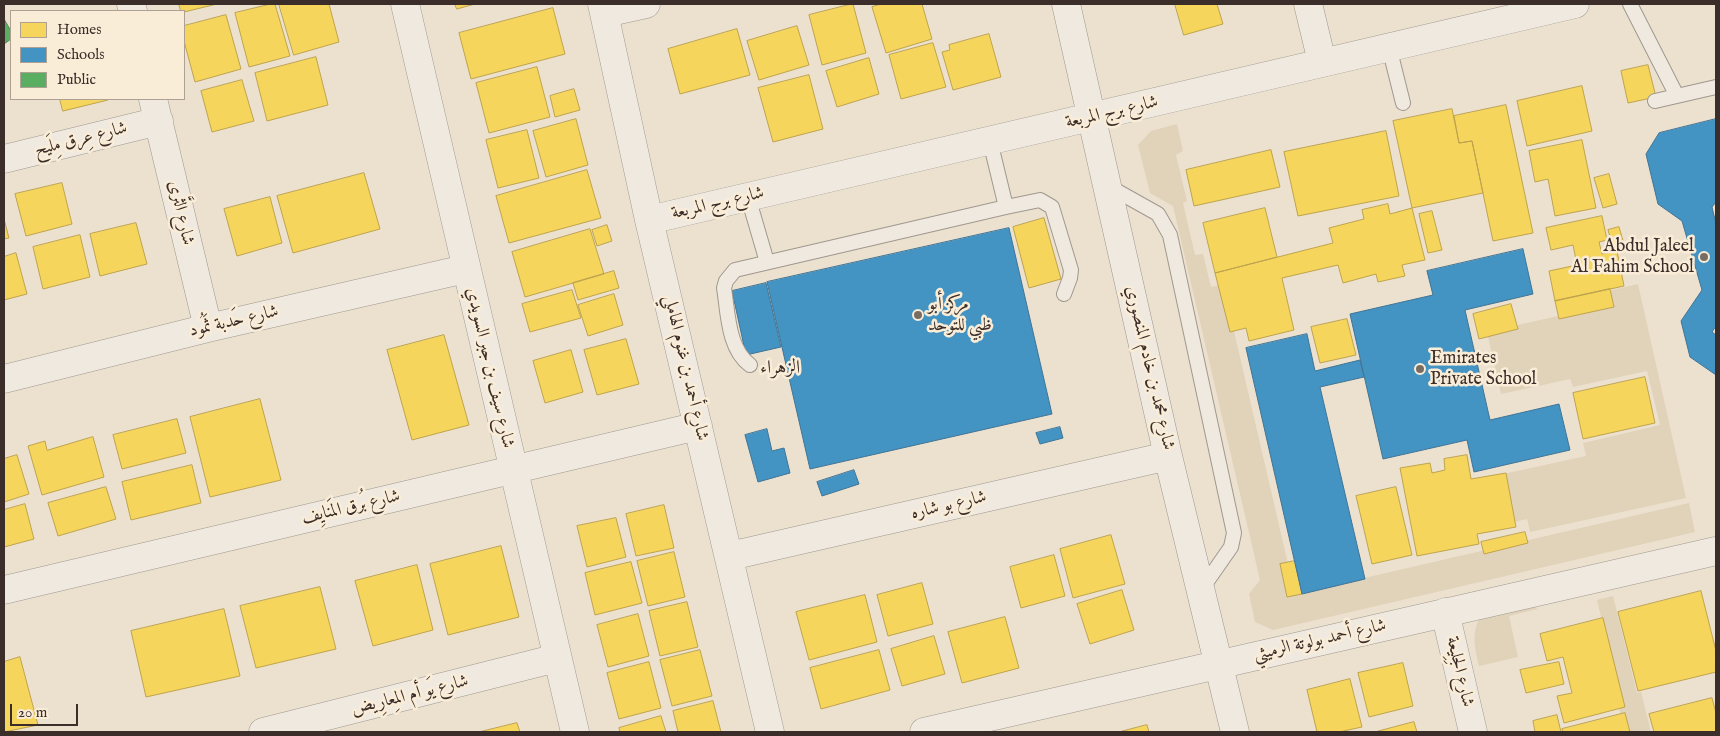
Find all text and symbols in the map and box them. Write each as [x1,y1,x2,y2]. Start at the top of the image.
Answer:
legend [10,10,185,100]
text: Homes [57,20,101,39]
text: Schools [57,45,105,64]
text: Public [57,70,96,89]
street label: شارع برج المربعة [1064,92,1160,134]
street label: شارع عِرق مِلَيح [32,118,130,162]
street label: شارع الثَّرى [162,178,198,248]
street label: شارع برج المربعة [670,183,766,225]
place label: Abdul Jaleel Al Fahim School [1571,236,1694,278]
marker: Abdul Jaleel Al Fahim School [1698,251,1710,263]
street label: شارع محمد بن خادم المنصوري [1120,284,1178,452]
street label: شارع سيف بن جبر السويدي [460,285,518,451]
street label: شارع أحمد بن غنوم الهاملي [658,293,712,443]
place label: مركز أبو ظبي للتوحد [928,294,992,336]
street label: شارع حَدبة ثَمُود [187,301,281,343]
marker: مركز أبو ظبي للتوحد [912,309,924,321]
place label: Emirates Private School [1430,348,1537,390]
district label: الزهراء [760,358,800,380]
marker: Emirates Private School [1414,363,1426,375]
street label: شارع بُرق المَنايِف [300,486,402,530]
street label: شارع بو شاره [909,487,989,525]
street label: شارع أحمد بولوتة الرميثي [1251,615,1389,667]
street label: شارع الجِلِيعة [1440,635,1478,709]
street label: شارع يَو أم المِعارِيض [349,671,471,721]
scale bar [12,694,80,726]
text: 20 m [18,703,47,722]

